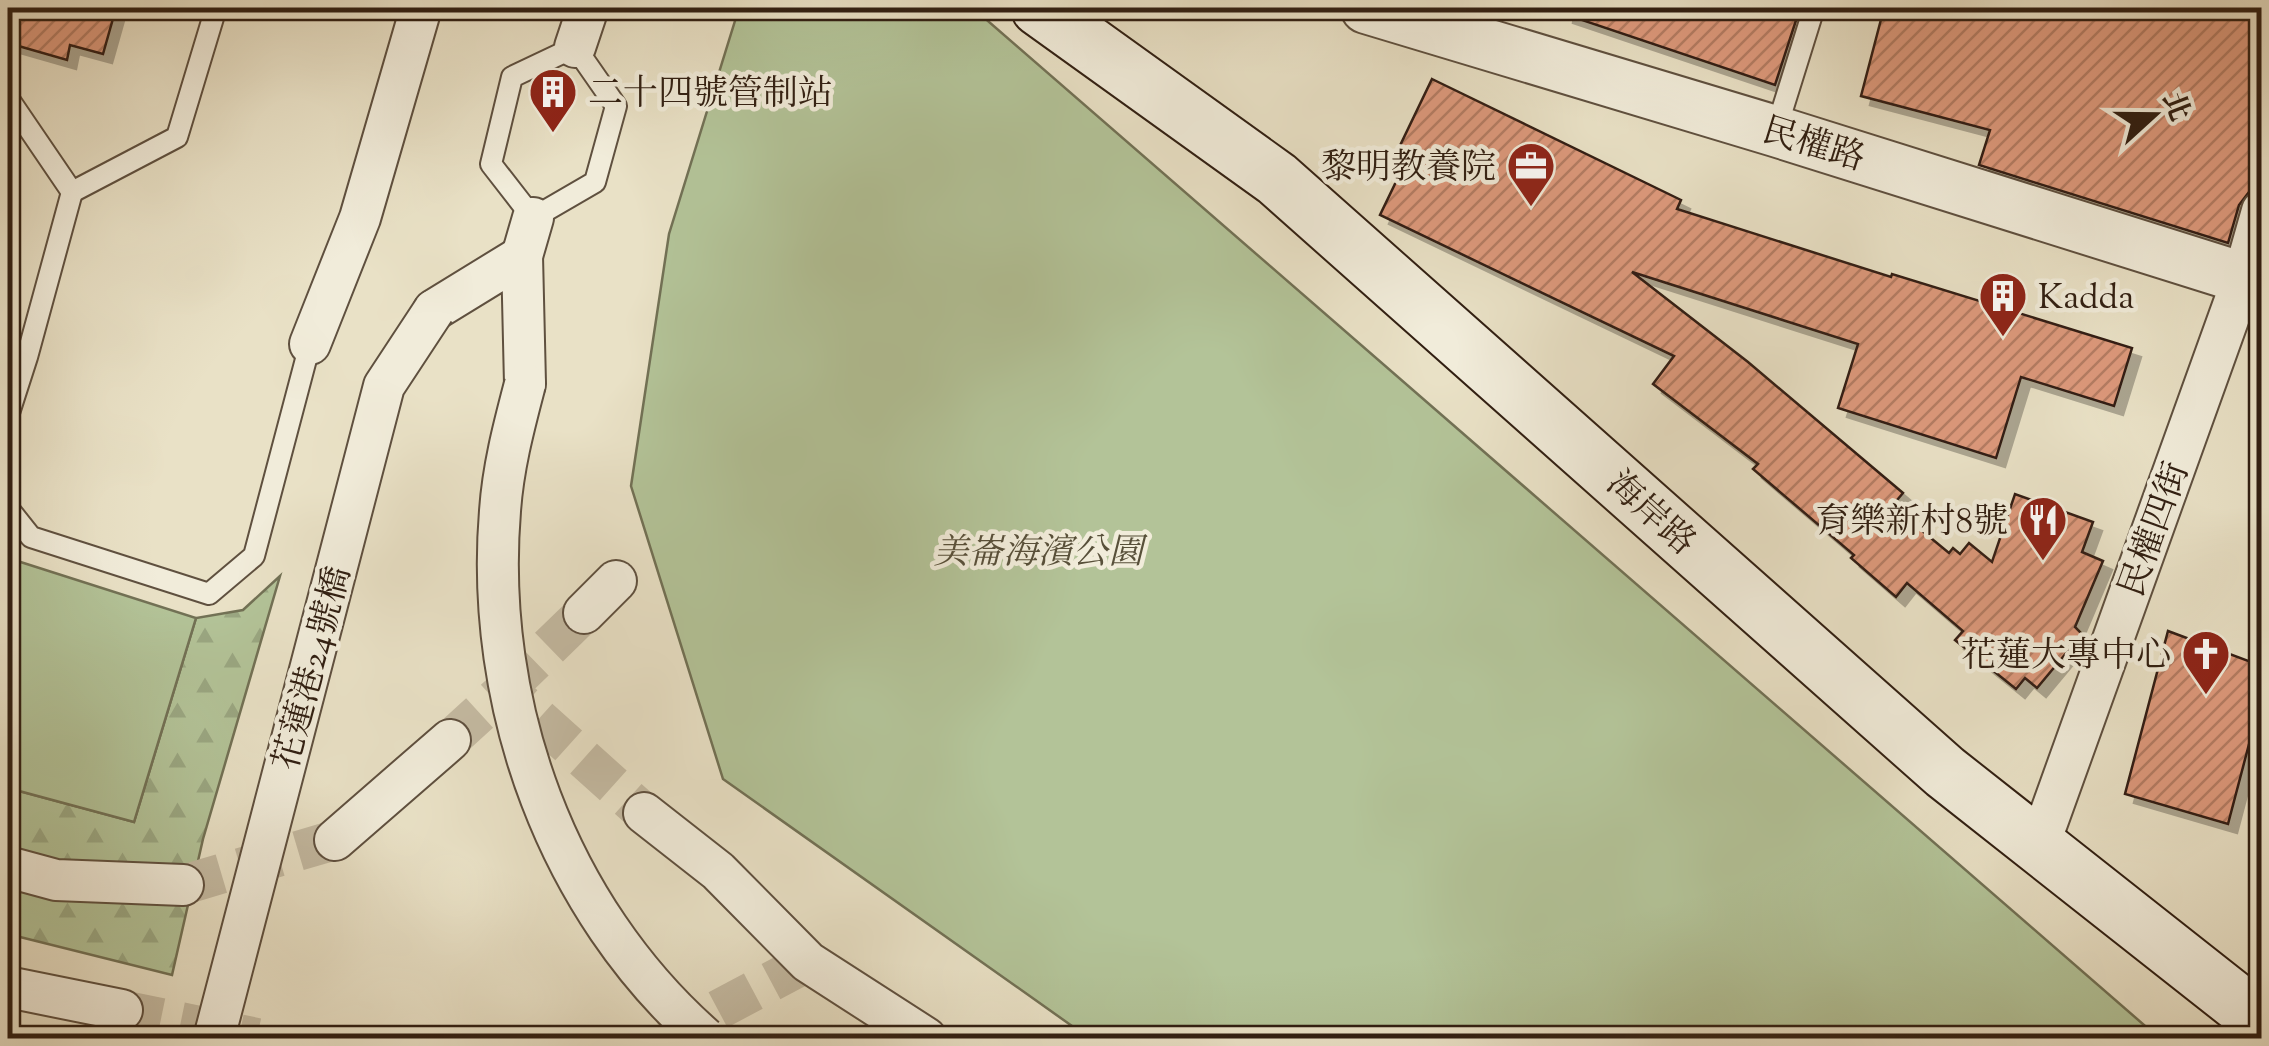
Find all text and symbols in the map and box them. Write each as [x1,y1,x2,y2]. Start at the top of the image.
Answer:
north arrow [2104,65,2204,165]
building icon: 二十四號管制站 [527,66,579,134]
place label: 二十四號管制站 [588,70,833,121]
text: 北 [2151,87,2198,127]
street label: 民權路 [1755,107,1871,186]
office icon: 黎明教養院 [1505,140,1557,208]
place label: 黎明教養院 [1321,144,1496,195]
building icon: Kadda [1977,270,2029,338]
place label: Kadda [2038,274,2134,325]
street label: 民權四街 [2108,456,2204,605]
street label: 海岸路 [1594,461,1706,569]
restaurant icon: 育樂新村8號 [2017,494,2069,562]
place label: 育樂新村8號 [1815,498,2008,549]
park label: 美崙海濱公園 [933,529,1148,580]
street label: 花蓮港24號橋 [263,561,366,776]
church icon: 花蓮大專中心 [2180,628,2232,696]
place label: 花蓮大專中心 [1961,632,2171,683]

